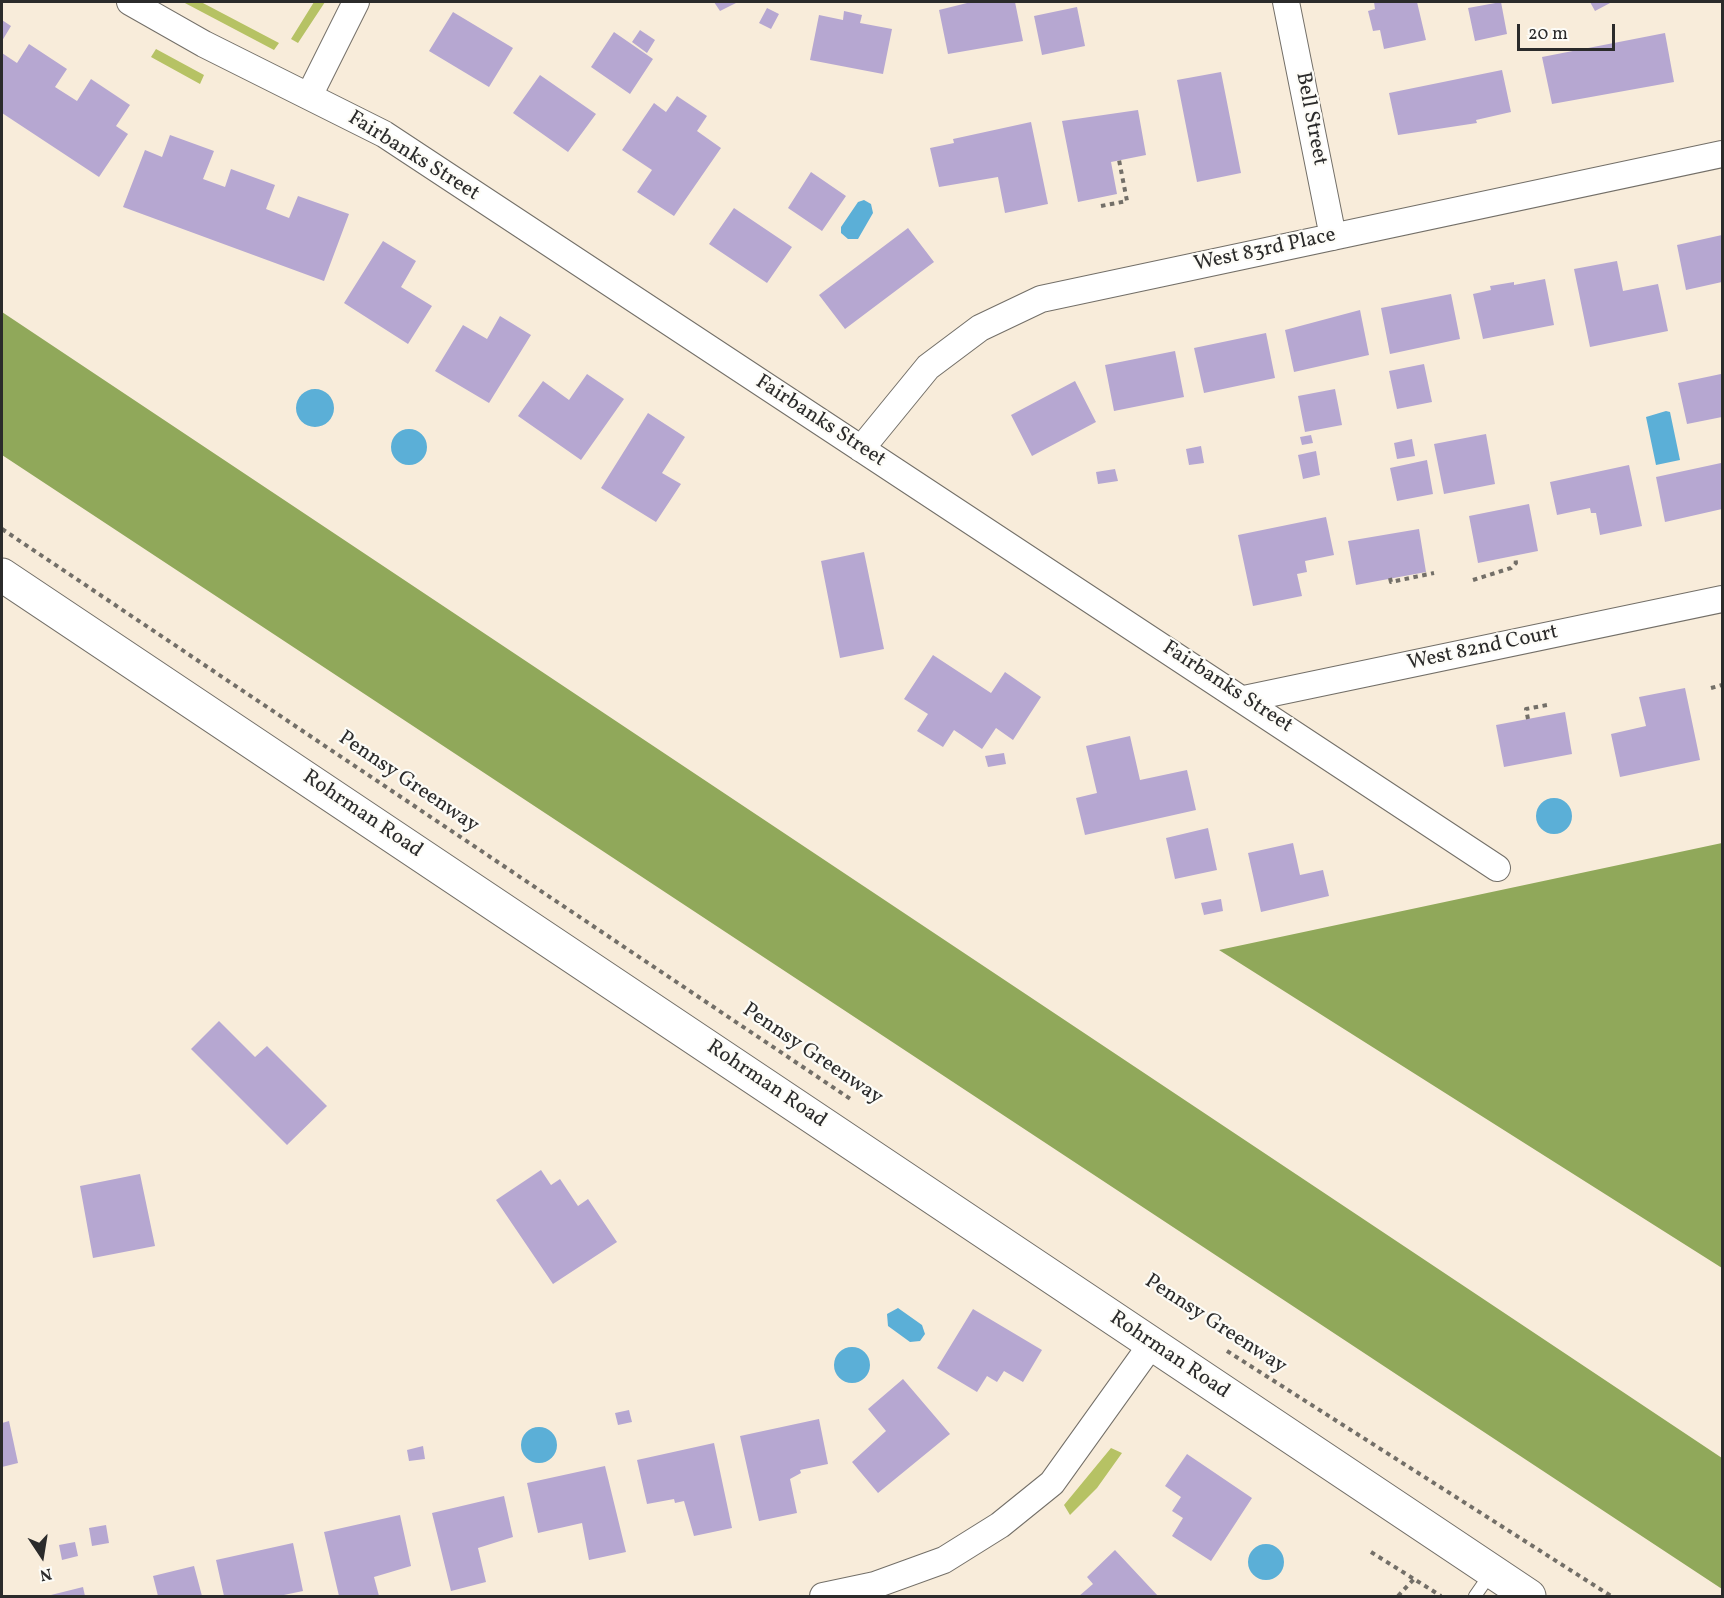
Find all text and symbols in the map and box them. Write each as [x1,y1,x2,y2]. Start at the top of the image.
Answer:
scale bar [1520,12,1618,50]
text: 20 m [1528,22,1568,47]
street label: Bell Street [1289,70,1331,168]
street label: Fairbanks Street [343,106,483,208]
street label: West 83rd Place [1192,224,1338,278]
street label: Fairbanks Street [750,370,890,474]
street label: West 82nd Court [1405,621,1561,677]
street label: Fairbanks Street [1157,636,1297,740]
street label: Pennsy Greenway [333,727,483,839]
street label: Rohrman Road [297,766,427,864]
street label: Pennsy Greenway [737,999,887,1111]
street label: Rohrman Road [701,1036,831,1134]
street label: Pennsy Greenway [1139,1270,1291,1380]
street label: Rohrman Road [1104,1307,1234,1405]
north arrow [12,1526,72,1586]
text: N [38,1562,54,1586]

